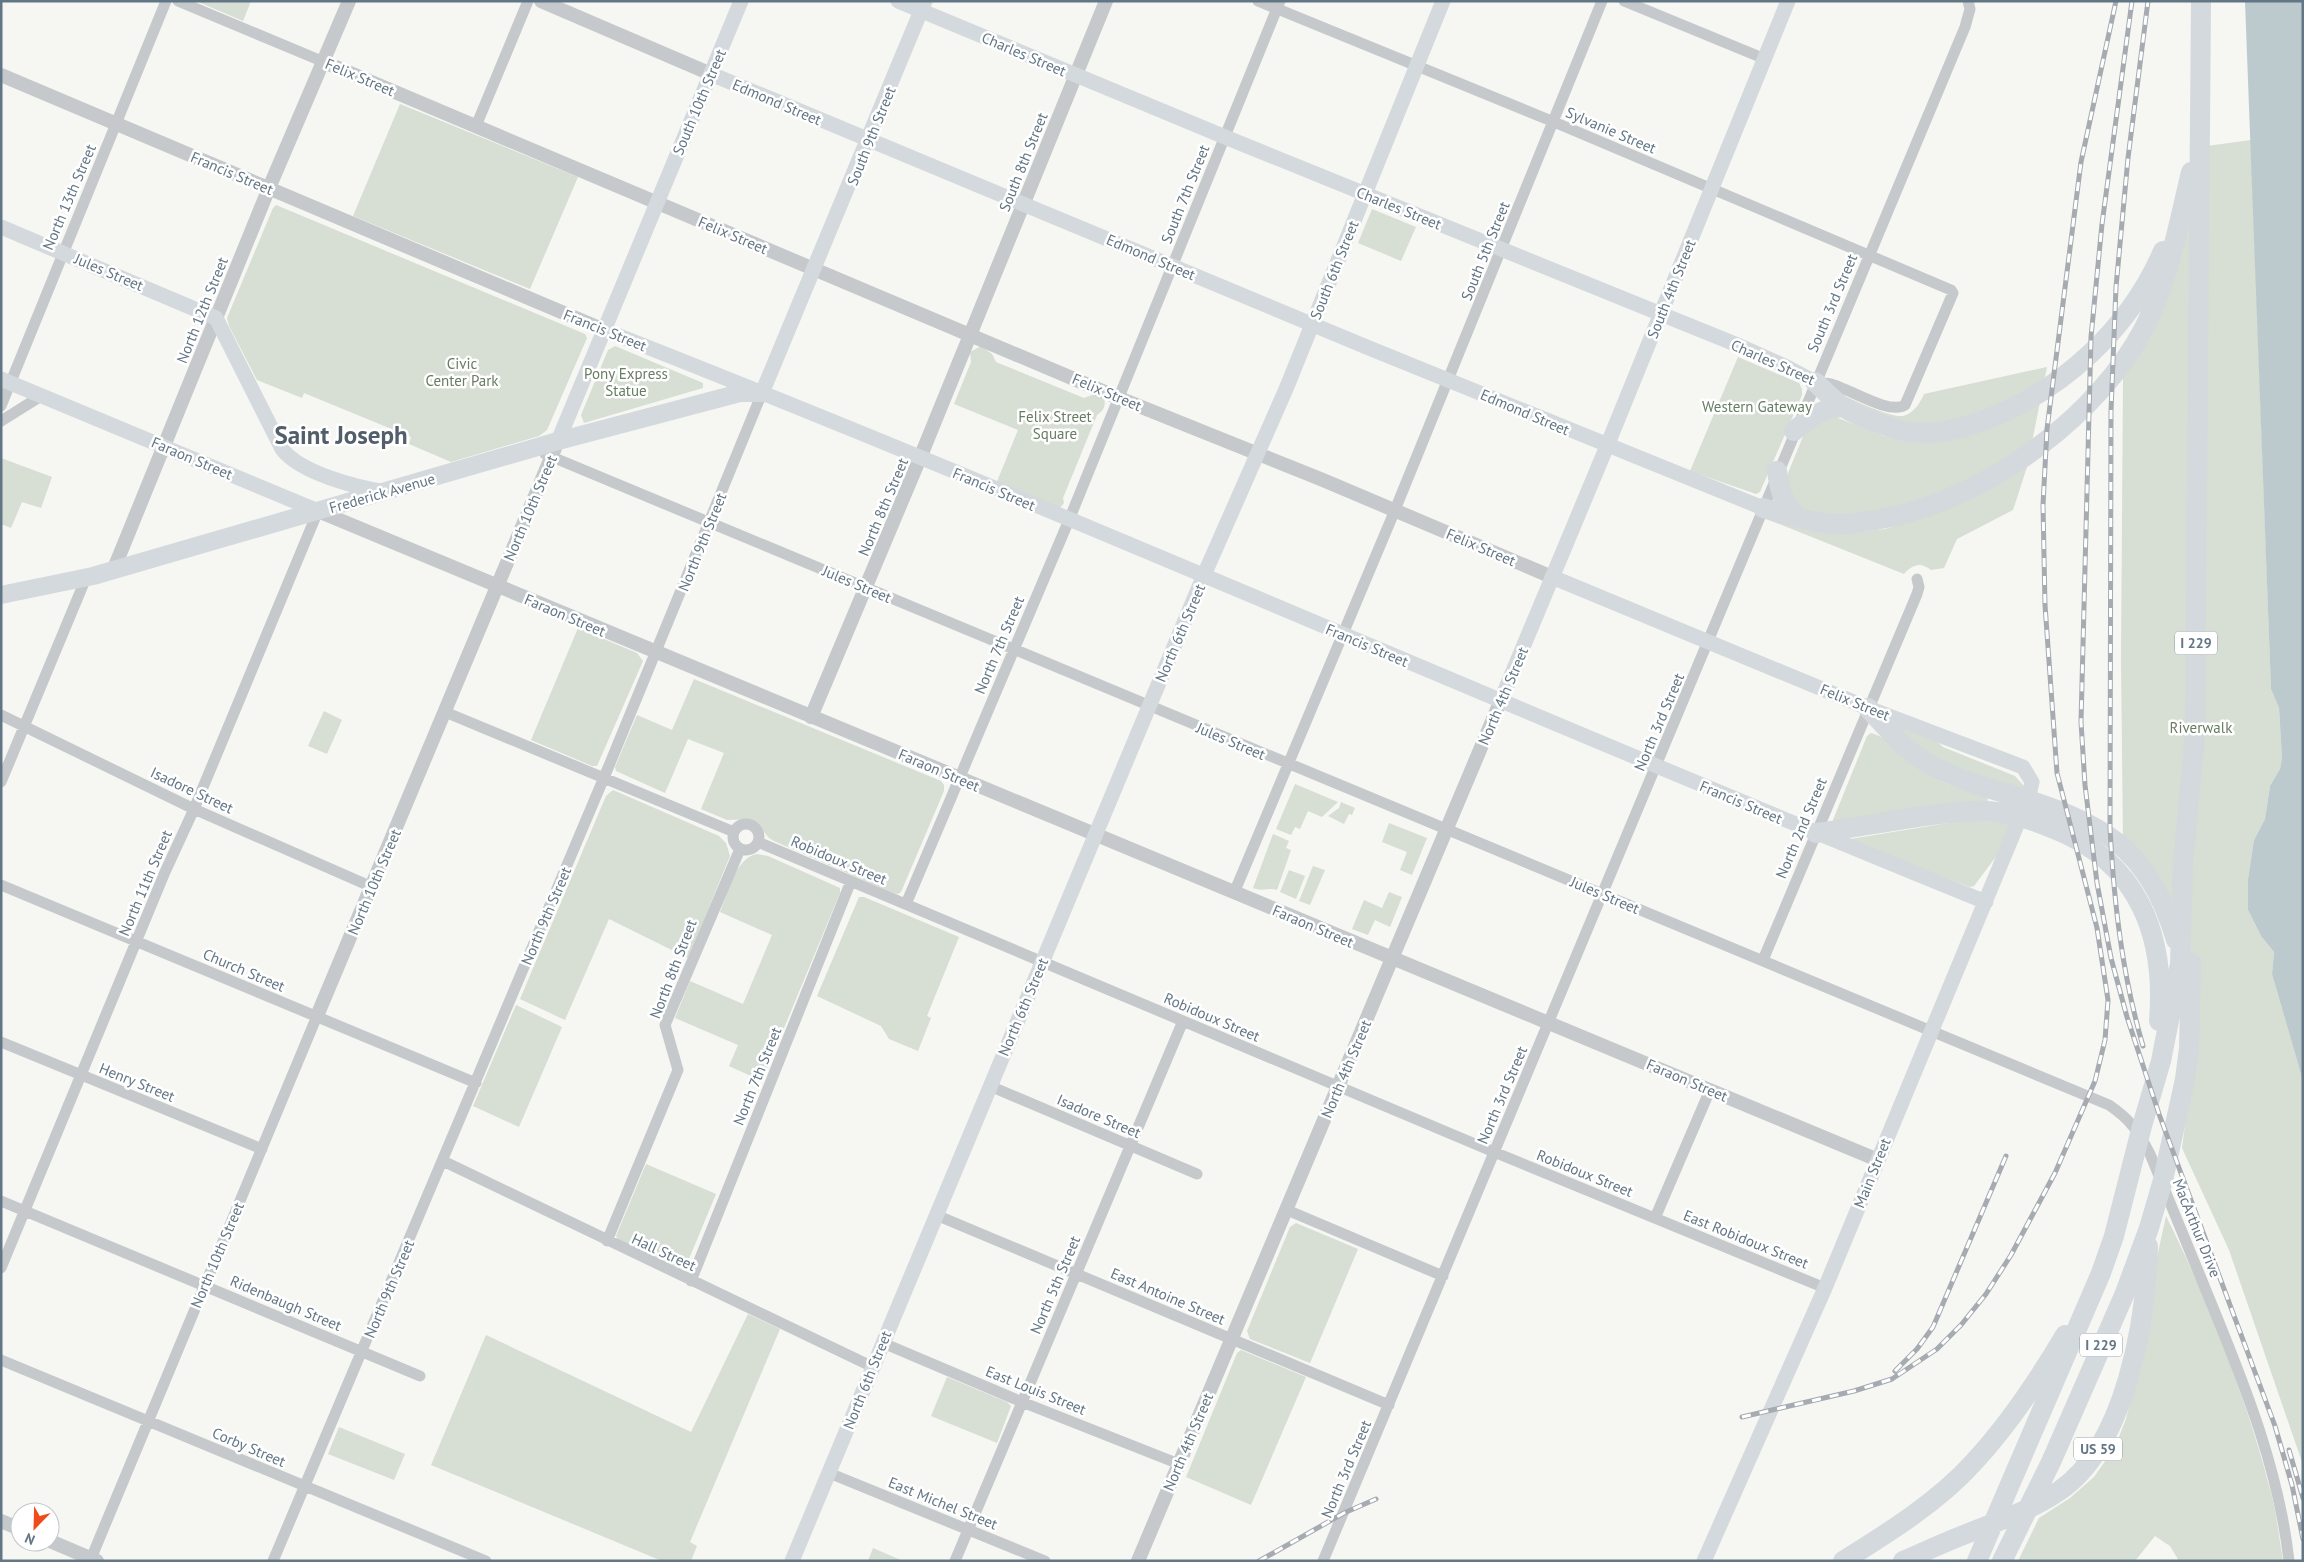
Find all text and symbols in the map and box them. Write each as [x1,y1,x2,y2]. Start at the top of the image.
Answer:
street label: Charles Street [979,28,1069,80]
street label: South 10th Street [668,46,730,158]
street label: Felix Street [323,54,397,100]
street label: Edmond Street [730,75,824,129]
street label: South 9th Street [842,84,900,188]
street label: Sylvanie Street [1563,102,1659,158]
street label: South 8th Street [994,110,1052,214]
street label: North 13th Street [38,141,100,253]
street label: South 7th Street [1157,142,1213,246]
street label: Francis Street [188,147,276,199]
street label: Charles Street [1354,182,1444,234]
street label: South 5th Street [1456,199,1514,303]
street label: Felix Street [696,212,770,258]
street label: South 6th Street [1305,218,1363,322]
street label: Edmond Street [1104,230,1198,284]
street label: South 4th Street [1642,237,1700,341]
street label: Jules Street [71,249,146,295]
street label: South 3rd Street [1803,251,1861,355]
street label: North 12th Street [172,254,232,366]
street label: Francis Street [561,305,649,355]
street label: Charles Street [1728,335,1818,389]
park label: Civic Center Park [425,354,499,390]
park label: Pony Express Statue [584,364,668,400]
street label: Felix Street [1070,369,1144,415]
street label: Edmond Street [1478,385,1572,439]
park label: Western Gateway [1702,397,1812,416]
park label: Felix Street Square [1018,407,1092,443]
district label: Saint Joseph [274,419,408,451]
street label: Faraon Street [149,432,235,484]
street label: North 10th Street [499,452,561,564]
street label: North 8th Street [854,455,912,559]
street label: Francis Street [950,463,1038,515]
street label: Frederick Avenue [327,469,437,517]
street label: North 9th Street [674,490,730,594]
street label: Felix Street [1444,524,1518,570]
street label: Jules Street [819,561,894,607]
street label: North 6th Street [1151,581,1209,685]
street label: Faraon Street [522,589,608,641]
street label: North 7th Street [970,593,1028,697]
street label: Francis Street [1323,619,1411,671]
road number: I 229 [2175,632,2217,654]
street label: North 4th Street [1474,644,1532,748]
street label: North 3rd Street [1630,670,1688,774]
street label: Felix Street [1817,679,1893,725]
street label: Jules Street [1193,718,1268,764]
park label: Riverwalk [2170,718,2233,737]
street label: Faraon Street [896,744,982,796]
street label: Isadore Street [148,763,236,817]
street label: North 2nd Street [1771,775,1831,881]
street label: Francis Street [1697,776,1785,828]
street label: North 10th Street [343,826,405,938]
street label: North 11th Street [114,827,176,939]
street label: Robidoux Street [788,831,890,889]
street label: North 9th Street [517,864,575,968]
street label: Jules Street [1567,872,1642,918]
street label: Faraon Street [1270,900,1356,952]
street label: North 8th Street [645,917,701,1021]
street label: Church Street [200,944,288,996]
street label: North 6th Street [994,955,1052,1059]
street label: Robidoux Street [1161,988,1263,1046]
street label: North 4th Street [1317,1017,1375,1121]
street label: North 7th Street [729,1024,785,1128]
street label: North 3rd Street [1473,1043,1531,1147]
street label: Faraon Street [1644,1054,1730,1106]
street label: Henry Street [96,1058,178,1106]
street label: Isadore Street [1054,1090,1144,1142]
street label: Main Street [1849,1135,1895,1211]
street label: Robidoux Street [1534,1145,1636,1201]
street label: MacArthur Drive [2169,1176,2225,1280]
street label: North 10th Street [186,1199,248,1311]
street label: East Robidoux Street [1681,1205,1811,1273]
street label: Hall Street [629,1229,699,1275]
street label: North 5th Street [1026,1233,1084,1337]
street label: North 9th Street [360,1237,418,1341]
street label: East Antoine Street [1108,1263,1228,1329]
street label: Ridenbaugh Street [227,1271,345,1335]
street label: North 6th Street [839,1328,895,1432]
road number: I 229 [2080,1334,2122,1356]
street label: East Louis Street [983,1361,1089,1419]
street label: North 4th Street [1159,1390,1217,1494]
street label: North 3rd Street [1317,1417,1375,1521]
street label: Corby Street [209,1423,289,1471]
road number: US 59 [2074,1438,2122,1460]
street label: East Michel Street [886,1472,1000,1534]
north arrow [10,1502,60,1552]
text: N [22,1529,38,1549]

